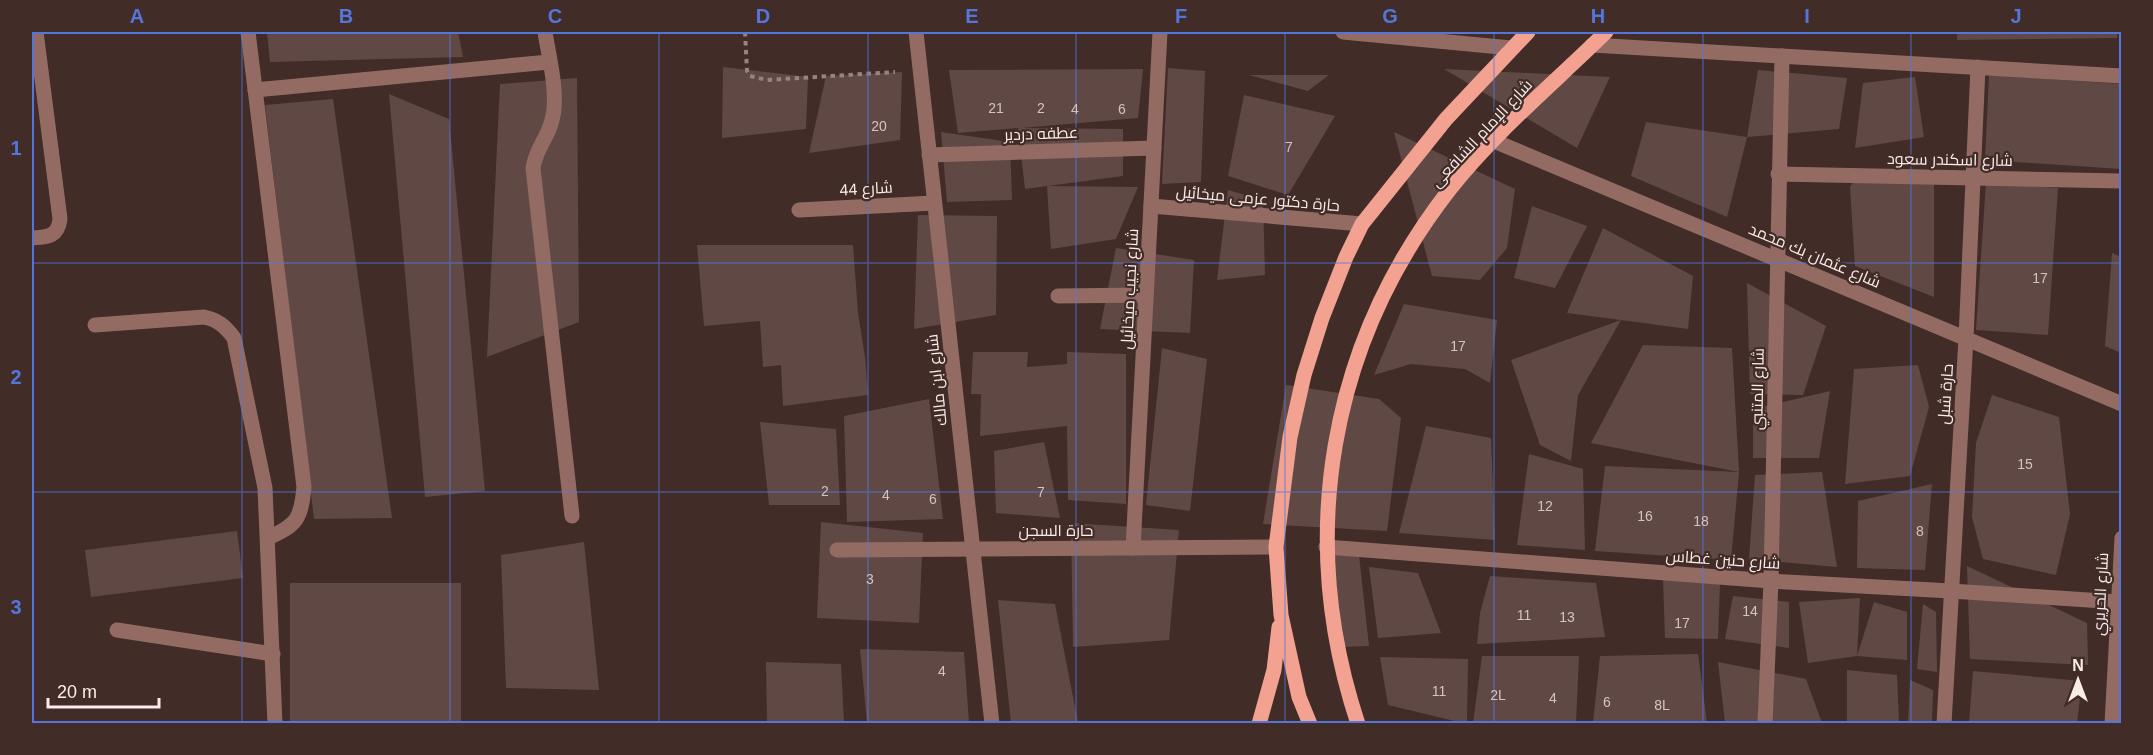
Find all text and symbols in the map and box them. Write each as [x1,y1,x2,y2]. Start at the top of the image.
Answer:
text: A [130,5,144,27]
text: B [339,5,353,27]
text: C [548,5,562,27]
text: D [756,5,770,27]
text: E [965,5,979,27]
text: F [1175,5,1187,27]
text: G [1382,5,1398,27]
text: H [1591,5,1605,27]
text: I [1804,5,1810,27]
text: J [2010,5,2022,27]
street label: شارع الإمام الشافعى [1427,76,1538,193]
house number: 21 [988,100,1004,116]
house number: 2 [1037,100,1045,116]
house number: 4 [1071,101,1079,117]
house number: 6 [1118,101,1126,117]
house number: 20 [871,118,887,134]
street label: عطفه دردير [1003,124,1078,144]
text: 1 [10,137,22,159]
house number: 7 [1285,139,1293,155]
street label: شارع اسكندر سعود [1887,150,2013,172]
street label: شارع 44 [839,179,893,201]
street label: حارة دكتور عزمى ميخائيل [1175,183,1341,216]
street label: شارع عثمان بك محمد [1745,220,1883,294]
street label: شارع نجيب ميخائيل [1118,228,1144,350]
house number: 17 [2032,270,2048,286]
street label: شارع ابن مالك [923,333,953,427]
house number: 17 [1450,338,1466,354]
street label: شارع المتنبي [1748,348,1772,430]
street label: حارة شبل [1935,363,1958,425]
text: 2 [10,366,22,388]
house number: 15 [2017,456,2033,472]
house number: 2 [821,483,829,499]
house number: 7 [1037,484,1045,500]
house number: 4 [882,487,890,503]
house number: 6 [929,491,937,507]
house number: 12 [1537,498,1553,514]
house number: 16 [1637,508,1653,524]
house number: 18 [1693,513,1709,529]
street label: حارة السجن [1019,522,1093,541]
house number: 8 [1916,523,1924,539]
street label: شارع حنين غطاس [1665,547,1781,575]
street label: شارع الحريري [2090,552,2116,636]
house number: 3 [866,571,874,587]
text: 3 [10,596,22,618]
house number: 14 [1742,603,1758,619]
house number: 11 [1517,607,1531,623]
house number: 13 [1559,609,1575,625]
house number: 17 [1674,615,1690,631]
north arrow [2048,650,2108,710]
text: N [2072,657,2084,674]
house number: 4 [938,663,946,679]
scale bar [48,671,159,709]
text: 20 m [57,682,97,702]
house number: 11 [1432,683,1446,699]
house number: 2L [1490,687,1506,703]
house number: 4 [1549,690,1557,706]
house number: 6 [1603,694,1611,710]
house number: 8L [1654,697,1670,713]

